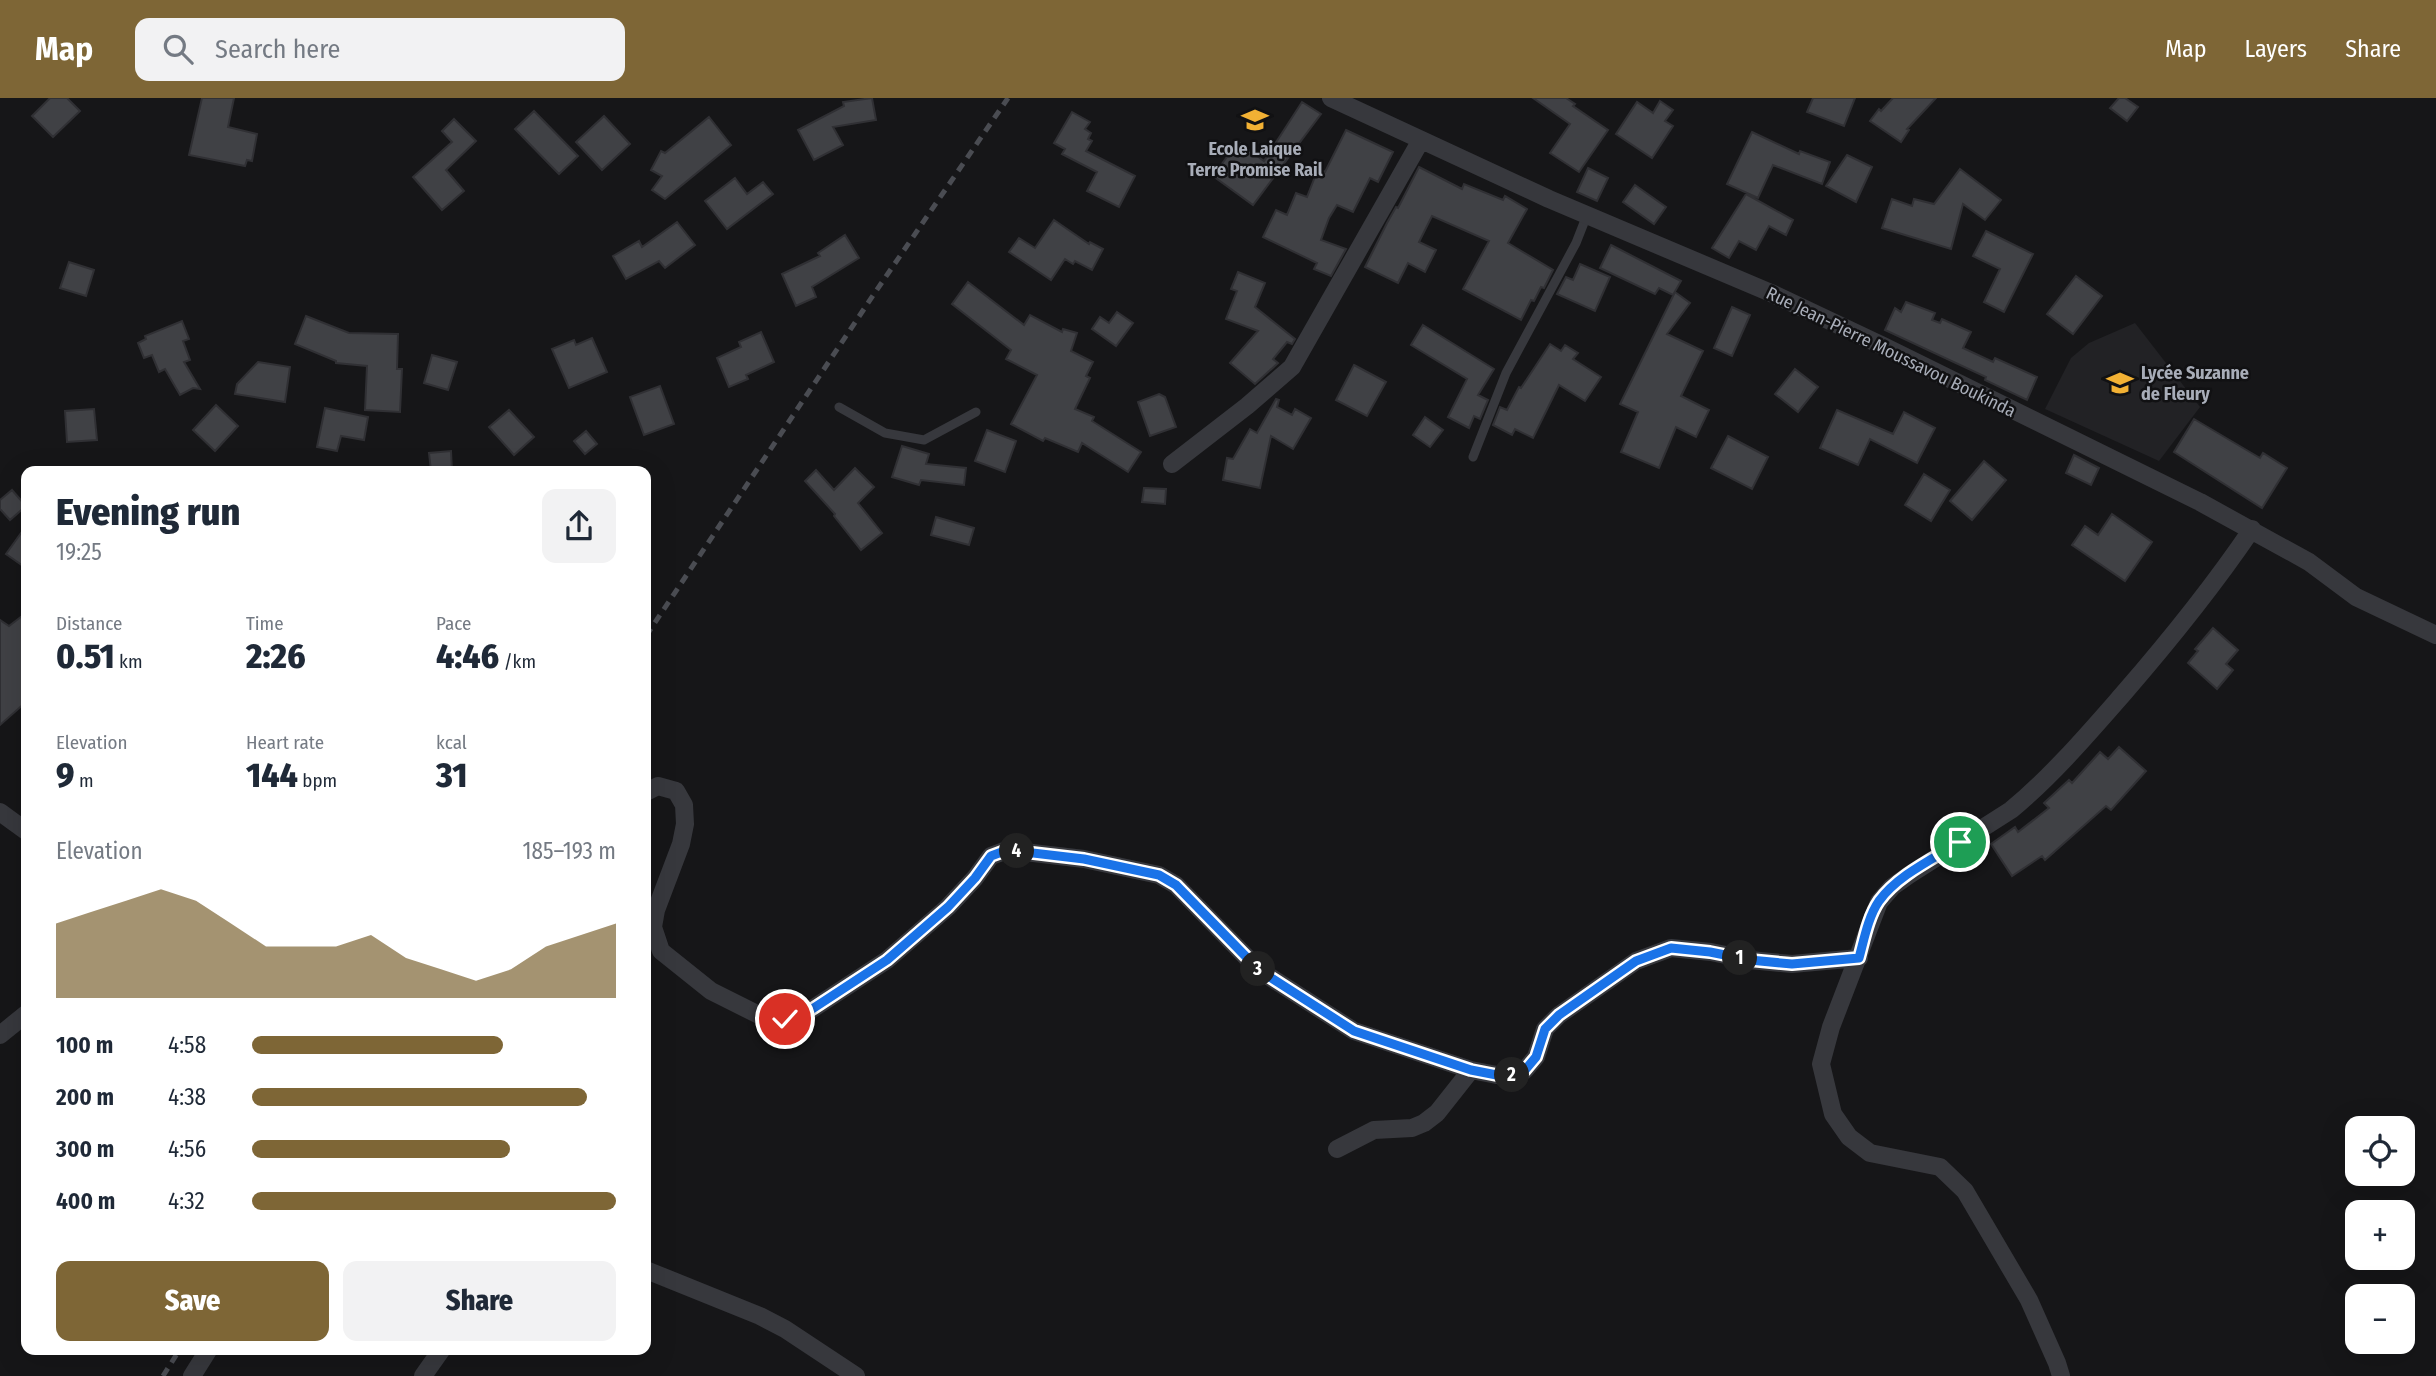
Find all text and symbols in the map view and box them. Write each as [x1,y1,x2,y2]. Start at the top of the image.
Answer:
search box [135,18,625,81]
text: Map [35,29,93,69]
icon: search [159,30,197,68]
text: Search here [215,34,340,65]
text: Map [2165,35,2207,63]
text: Layers [2245,35,2307,63]
text: Share [2345,35,2401,63]
school or university icon: Ecole Laique Terre Promise Rail [1240,105,1270,135]
place label: Ecole Laique Terre Promise Rail [1187,138,1323,181]
street label: Rue Jean-Pierre Moussavou Boukinda [1763,282,2020,422]
place label: Lycée Suzanne de Fleury [2141,362,2249,405]
school or university icon: Lycée Suzanne de Fleury [2105,368,2135,398]
text: Evening run [56,489,240,535]
button: share [542,489,616,563]
text: 19:25 [56,538,102,566]
text: Distance [56,612,123,635]
text: Time [246,612,284,635]
text: Pace [436,612,471,635]
text: 0.51 [56,635,115,677]
text: 2:26 [246,635,306,677]
text: 4:46 [436,635,499,677]
text: km [115,650,143,673]
text: /km [499,650,536,673]
text: Elevation [56,731,128,754]
text: Heart rate [246,731,324,754]
text: kcal [436,731,467,754]
text: 9 [56,754,74,796]
text: 144 [246,754,298,796]
text: 31 [436,754,467,796]
text: m [74,769,94,792]
text: bpm [298,769,337,792]
pin [1930,812,1990,872]
icon: arrive [1941,823,1979,861]
pin: 4 [1000,834,1034,868]
text: Elevation [56,837,143,865]
text: 185–193 m [523,837,616,865]
text: 4 [1012,839,1021,862]
pin: 1 [1722,940,1758,976]
text: 1 [1735,946,1744,969]
pin: 3 [1240,952,1276,986]
text: 3 [1253,957,1262,980]
pin [755,989,815,1049]
icon: check [766,1000,804,1038]
text: 100 m [56,1031,113,1059]
text: 4:58 [168,1031,206,1059]
pin: 2 [1494,1058,1530,1093]
text: 2 [1507,1063,1516,1086]
text: 200 m [56,1083,114,1111]
text: 4:38 [168,1083,206,1111]
map controls [2345,1116,2415,1354]
button: locate [2345,1116,2415,1186]
text: 300 m [56,1135,114,1163]
text: 4:56 [168,1135,206,1163]
text: 400 m [56,1187,115,1215]
text: 4:32 [168,1187,205,1215]
button: + [2345,1200,2415,1270]
button: Save [56,1261,329,1341]
button: Share [343,1261,616,1341]
button: − [2345,1284,2415,1354]

